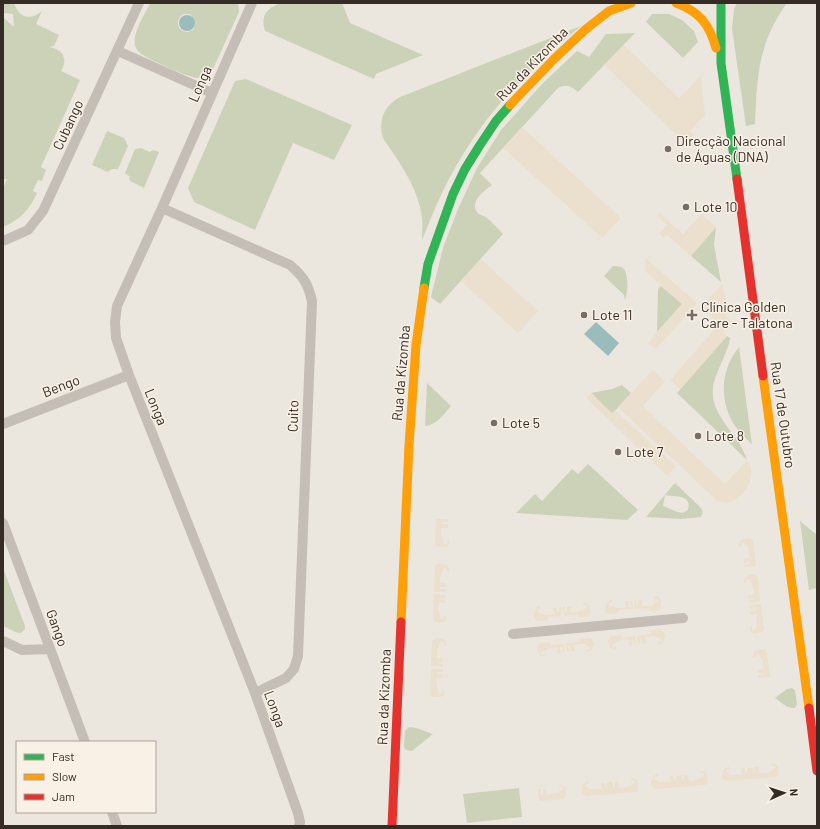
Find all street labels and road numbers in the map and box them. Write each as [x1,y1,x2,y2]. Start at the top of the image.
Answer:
street label: Rua da Kizomba [492,23,571,104]
street label: Longa [184,63,215,105]
street label: Cubango [49,97,87,153]
street label: Rua da Kizomba [388,324,413,422]
street label: Rua 17 de Outubro [768,361,799,469]
street label: Bengo [40,371,82,400]
street label: Longa [142,386,171,428]
street label: Cuito [283,400,302,432]
street label: Gango [43,607,72,649]
street label: Rua da Kizomba [373,649,394,745]
street label: Longa [261,688,290,729]

